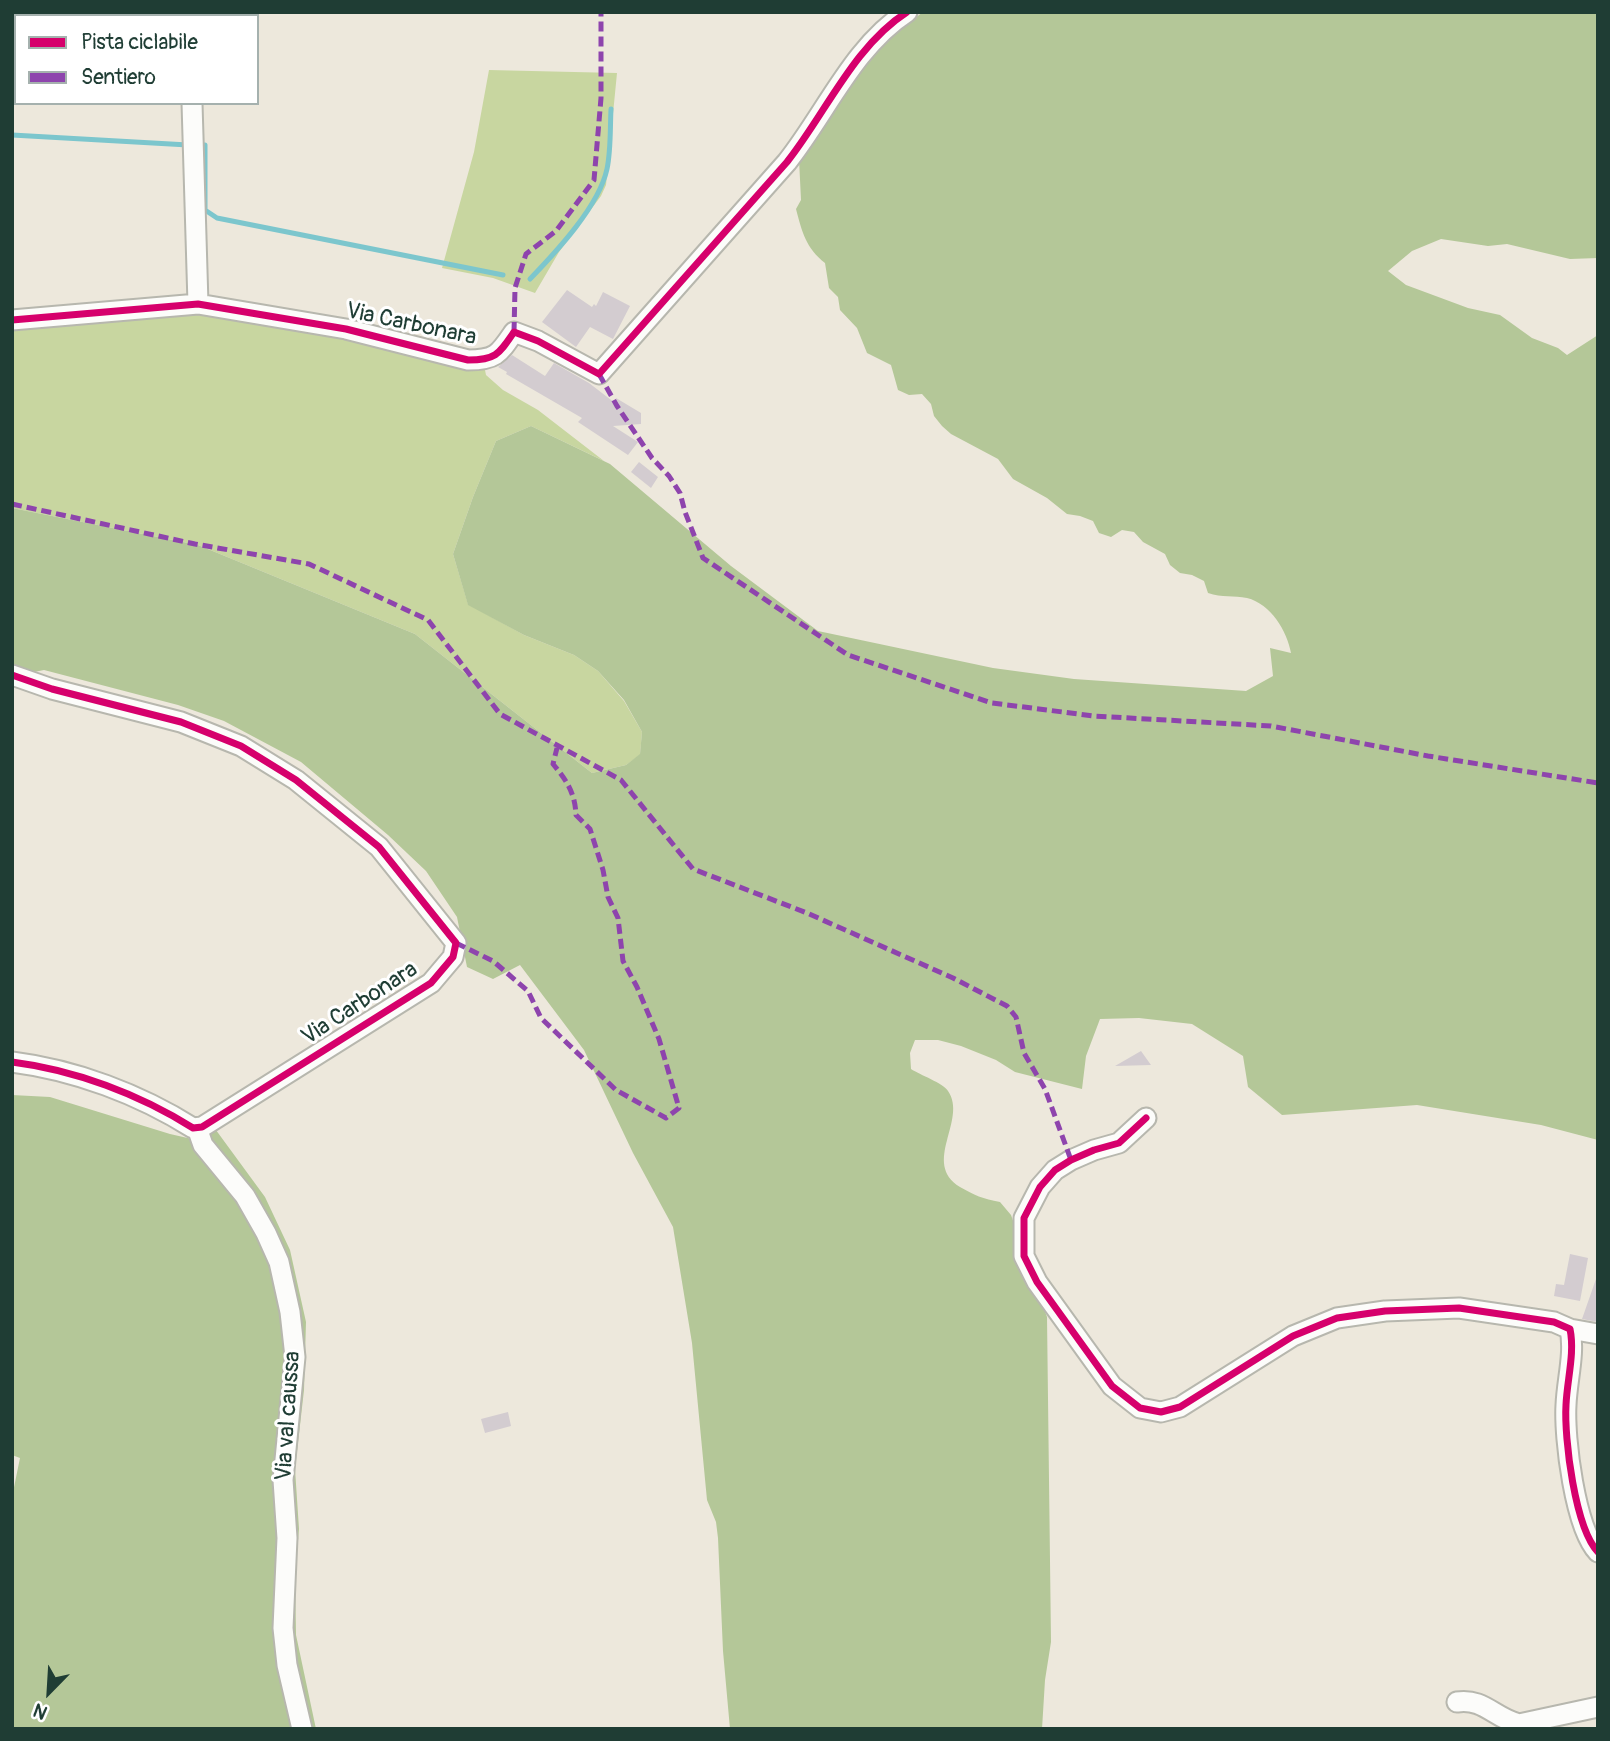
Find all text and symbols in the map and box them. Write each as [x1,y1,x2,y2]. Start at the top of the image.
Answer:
legend [14,14,259,105]
text: Pista ciclabile [81,29,198,56]
text: Sentiero [81,64,156,91]
street label: Via Carbonara [343,298,479,352]
street label: Via Carbonara [297,956,423,1052]
street label: Via val caussa [271,1350,307,1482]
north arrow [14,1657,84,1727]
text: N [30,1698,51,1725]

